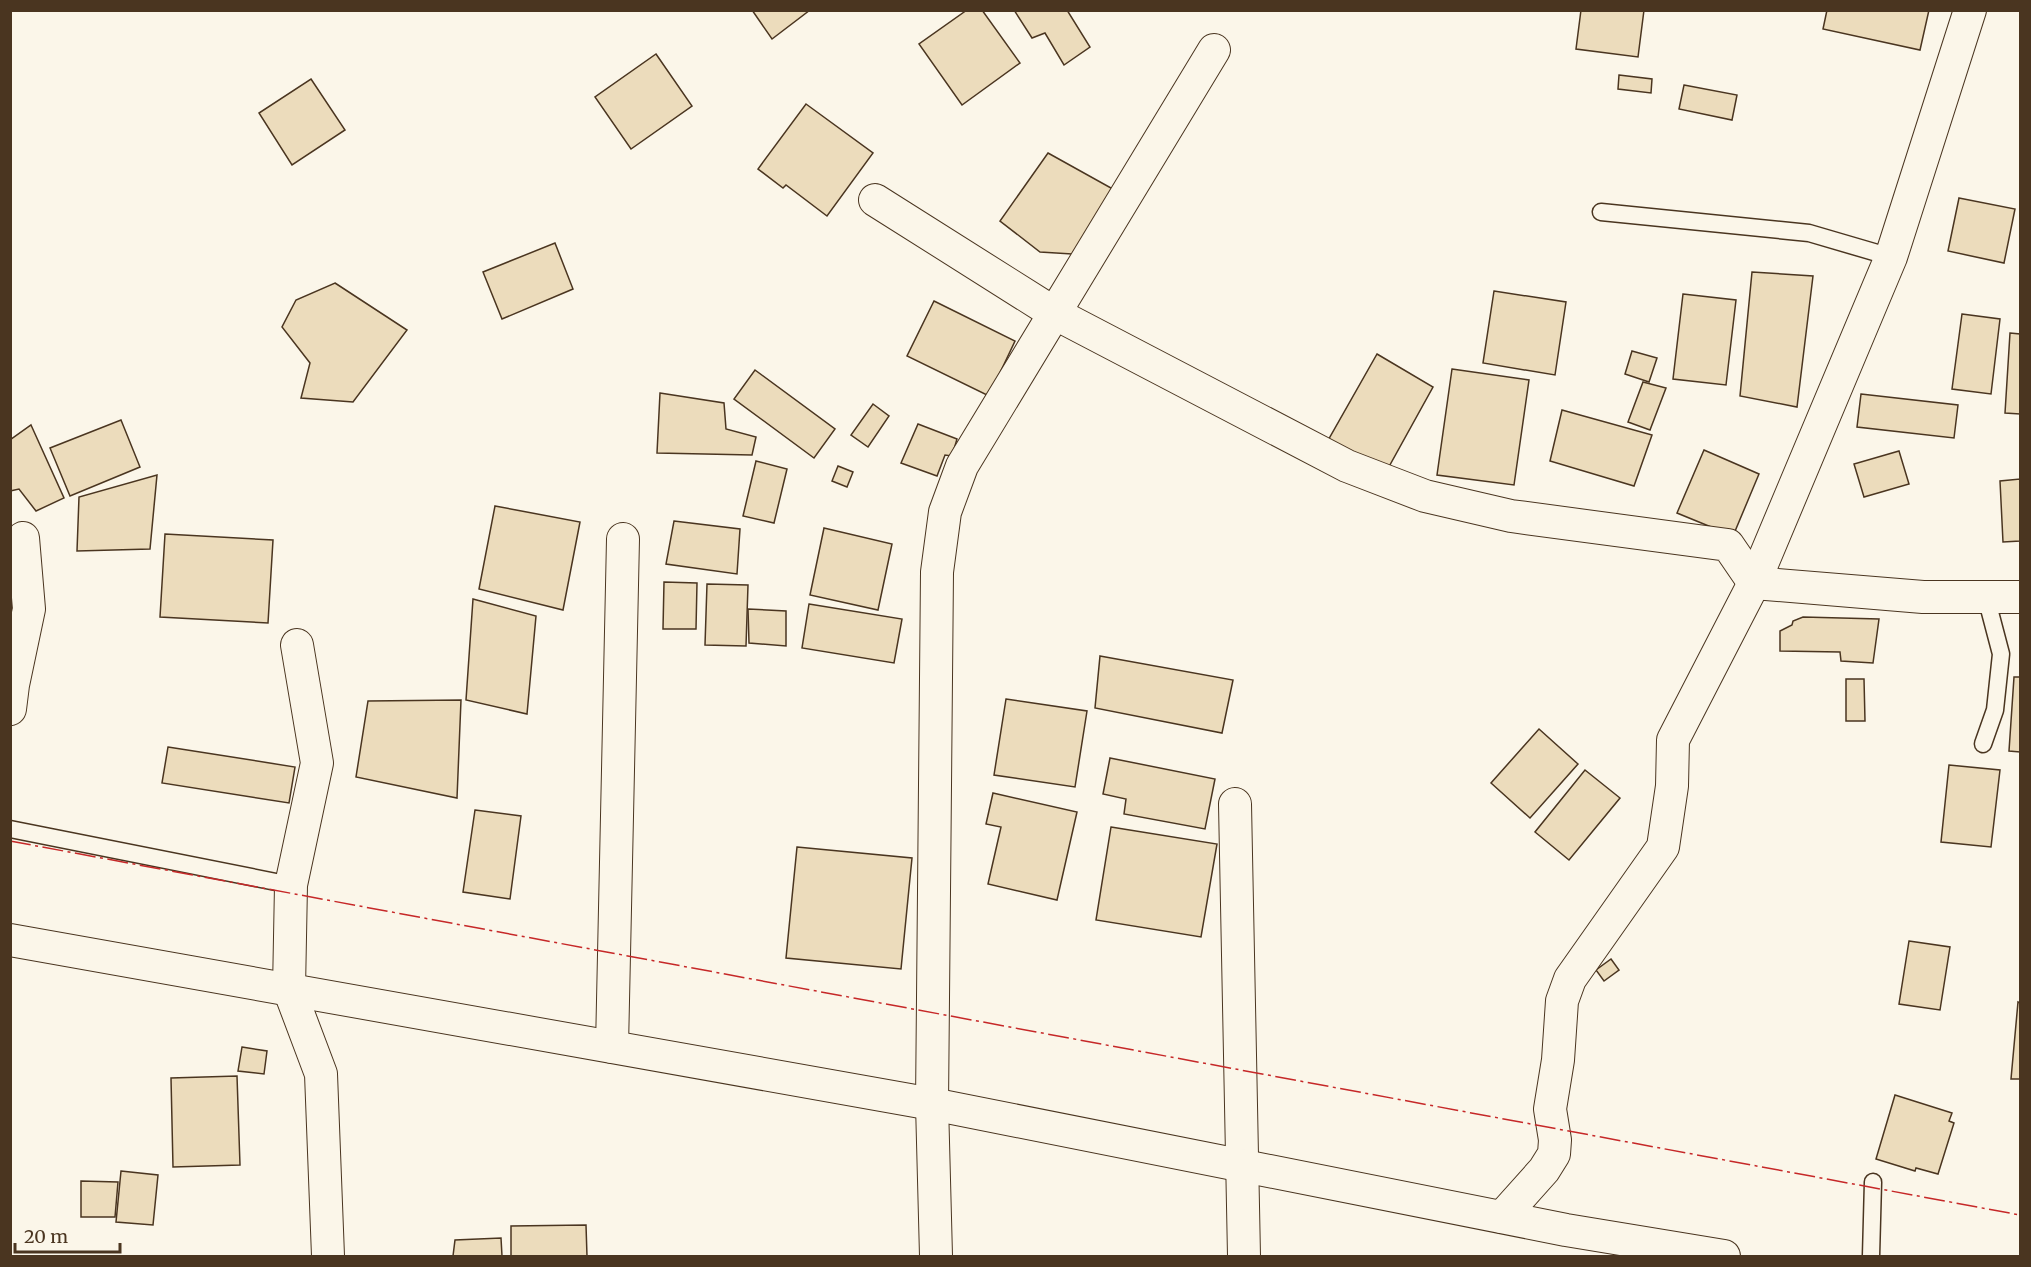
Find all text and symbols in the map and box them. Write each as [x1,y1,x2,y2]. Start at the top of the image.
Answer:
scale bar [15,1216,120,1254]
text: 20 m [24,1225,68,1248]

